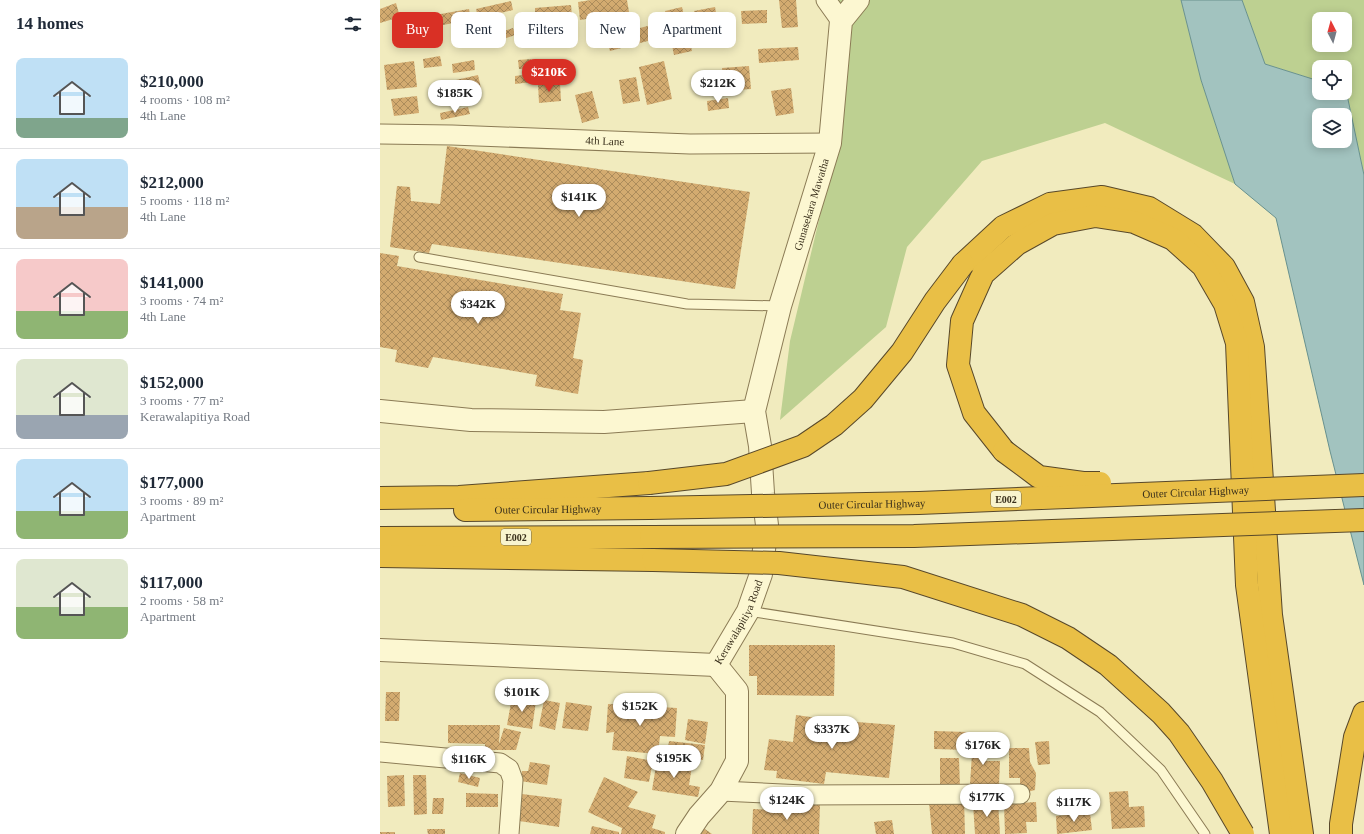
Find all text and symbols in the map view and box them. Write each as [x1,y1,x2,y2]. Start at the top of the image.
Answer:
chip: Buy [392,12,443,48]
chip: Rent [451,12,506,48]
chip: Filters [514,12,578,48]
chip: New [586,12,640,48]
chip: Apartment [648,12,736,48]
north arrow [1312,12,1352,52]
map controls [1312,12,1352,148]
icon: filters [342,13,364,35]
text: 14 homes [16,14,84,33]
pin: $210K [521,59,577,93]
button: locate [1312,60,1352,100]
text: $210K [531,64,567,79]
pin: $212K [690,70,746,104]
text: $210,000 [140,72,204,91]
icon: home [48,74,96,122]
text: $212K [700,75,736,90]
pin: $185K [427,80,483,114]
text: $185K [437,85,473,100]
text: 4 rooms · 108 m² [140,92,230,107]
text: 4th Lane [140,108,186,123]
button: layers [1312,108,1352,148]
street label: 4th Lane [585,134,625,148]
street label: Gunasekara Mawatha [791,157,831,252]
text: $212,000 [140,173,204,192]
icon: home [48,175,96,223]
pin: $141K [551,184,607,218]
text: $141K [561,189,597,204]
text: 5 rooms · 118 m² [140,193,229,208]
text: 4th Lane [140,209,186,224]
text: $141,000 [140,273,204,292]
icon: home [48,275,96,323]
pin: $342K [450,291,506,325]
text: 3 rooms · 74 m² [140,293,223,308]
text: $342K [460,296,496,311]
text: 4th Lane [140,309,186,324]
text: $152,000 [140,373,204,392]
icon: home [48,375,96,423]
text: 3 rooms · 77 m² [140,393,223,408]
text: Kerawalapitiya Road [140,409,250,424]
text: $177,000 [140,473,204,492]
icon: home [48,475,96,523]
street label: Outer Circular Highway [1142,484,1250,500]
road number: E002 [991,491,1021,507]
text: 3 rooms · 89 m² [140,493,223,508]
street label: Outer Circular Highway [818,497,926,511]
street label: Outer Circular Highway [494,503,602,516]
text: Apartment [140,509,196,524]
road number: E002 [501,529,531,545]
text: $117,000 [140,573,203,592]
icon: home [48,575,96,623]
street label: Kerawalapitiya Road [712,578,765,666]
text: 2 rooms · 58 m² [140,593,223,608]
text: Apartment [140,609,196,624]
pin: $101K [494,679,550,713]
text: $101K [504,684,540,699]
pin: $152K [612,693,668,727]
text: $152K [622,698,658,713]
pin: $337K [804,716,860,750]
text: $337K [814,721,850,736]
pin: $176K [955,732,1011,766]
text: $176K [965,737,1001,752]
pin: $195K [646,745,702,779]
pin: $116K [441,746,497,780]
text: $195K [656,750,692,765]
text: $116K [451,751,487,766]
pin: $177K [959,784,1015,818]
pin: $124K [759,787,815,821]
text: $177K [969,789,1005,804]
pin: $117K [1046,789,1102,823]
text: $124K [769,792,805,807]
text: $117K [1056,794,1092,809]

